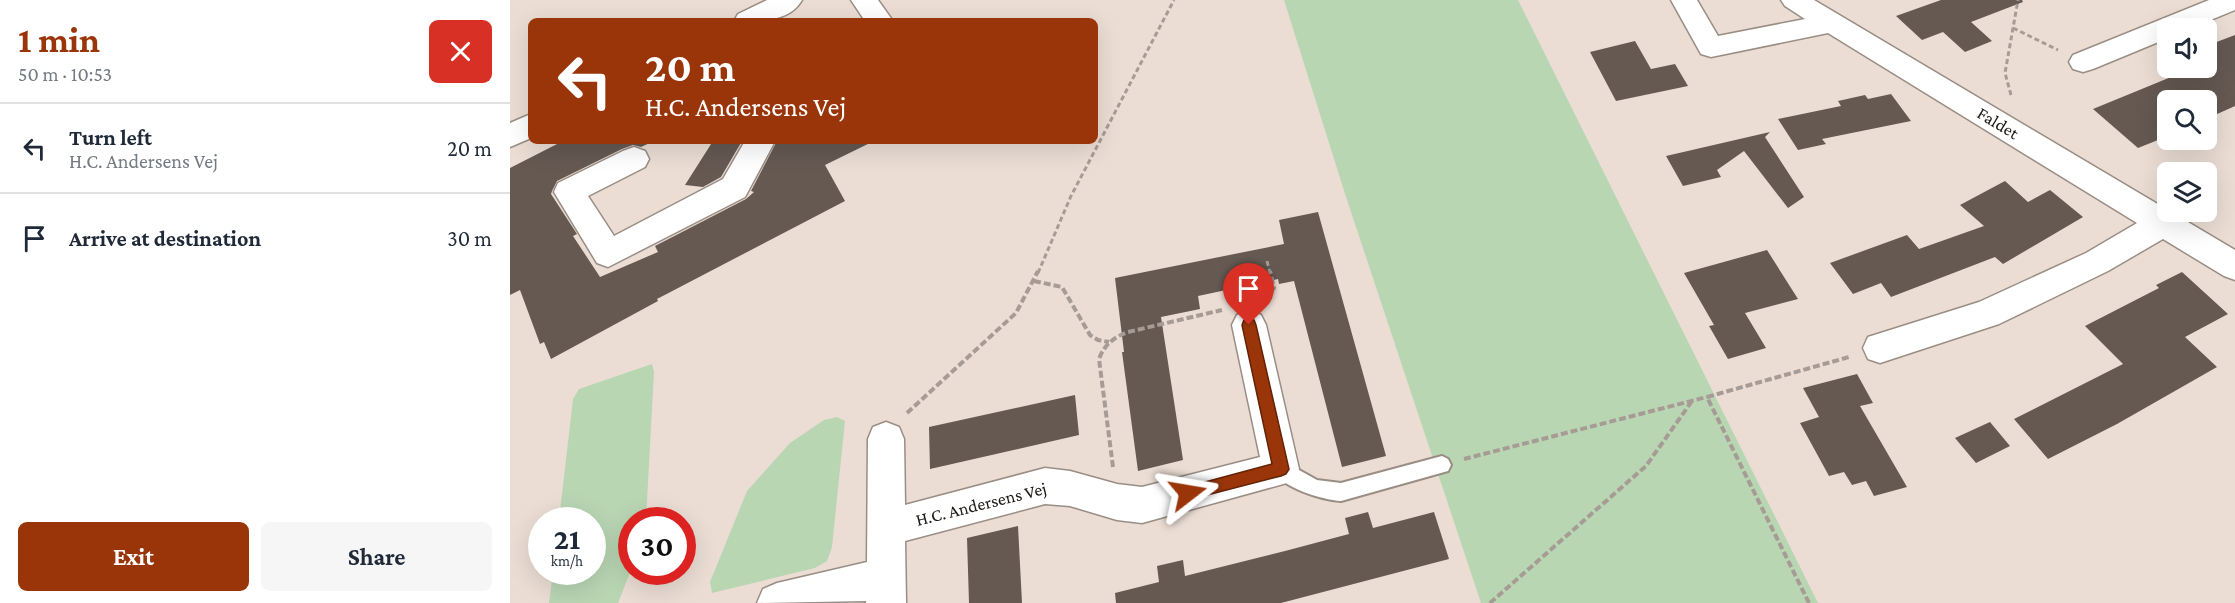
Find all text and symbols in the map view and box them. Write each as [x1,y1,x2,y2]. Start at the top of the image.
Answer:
map controls [2157,18,2217,222]
button: sound [2157,18,2217,78]
text: 1 min [18,20,100,60]
button: close [429,20,492,83]
icon: left [546,42,624,120]
text: 20 m [645,43,736,90]
text: 50 m · 10:53 [18,63,112,85]
button: search [2157,90,2217,150]
text: H.C. Andersens Vej [645,92,846,122]
street label: Faldet [1974,103,2023,144]
text: Turn left [69,125,152,150]
icon: left [18,132,51,165]
text: 20 m [447,136,492,161]
text: H.C. Andersens Vej [69,150,218,172]
button: layers [2157,162,2217,222]
icon: arrive [18,222,51,255]
text: Arrive at destination [69,226,261,251]
text: 30 m [447,226,492,251]
pin [1223,263,1274,325]
icon: arrive [1232,272,1265,305]
position arrow [1156,461,1220,525]
street label: H.C. Andersens Vej [914,478,1049,531]
speed limit sign: 30 [618,507,696,585]
button: Exit [18,522,249,591]
button: Share [261,522,492,591]
text: 21 [554,522,580,555]
text: km/h [551,553,583,569]

